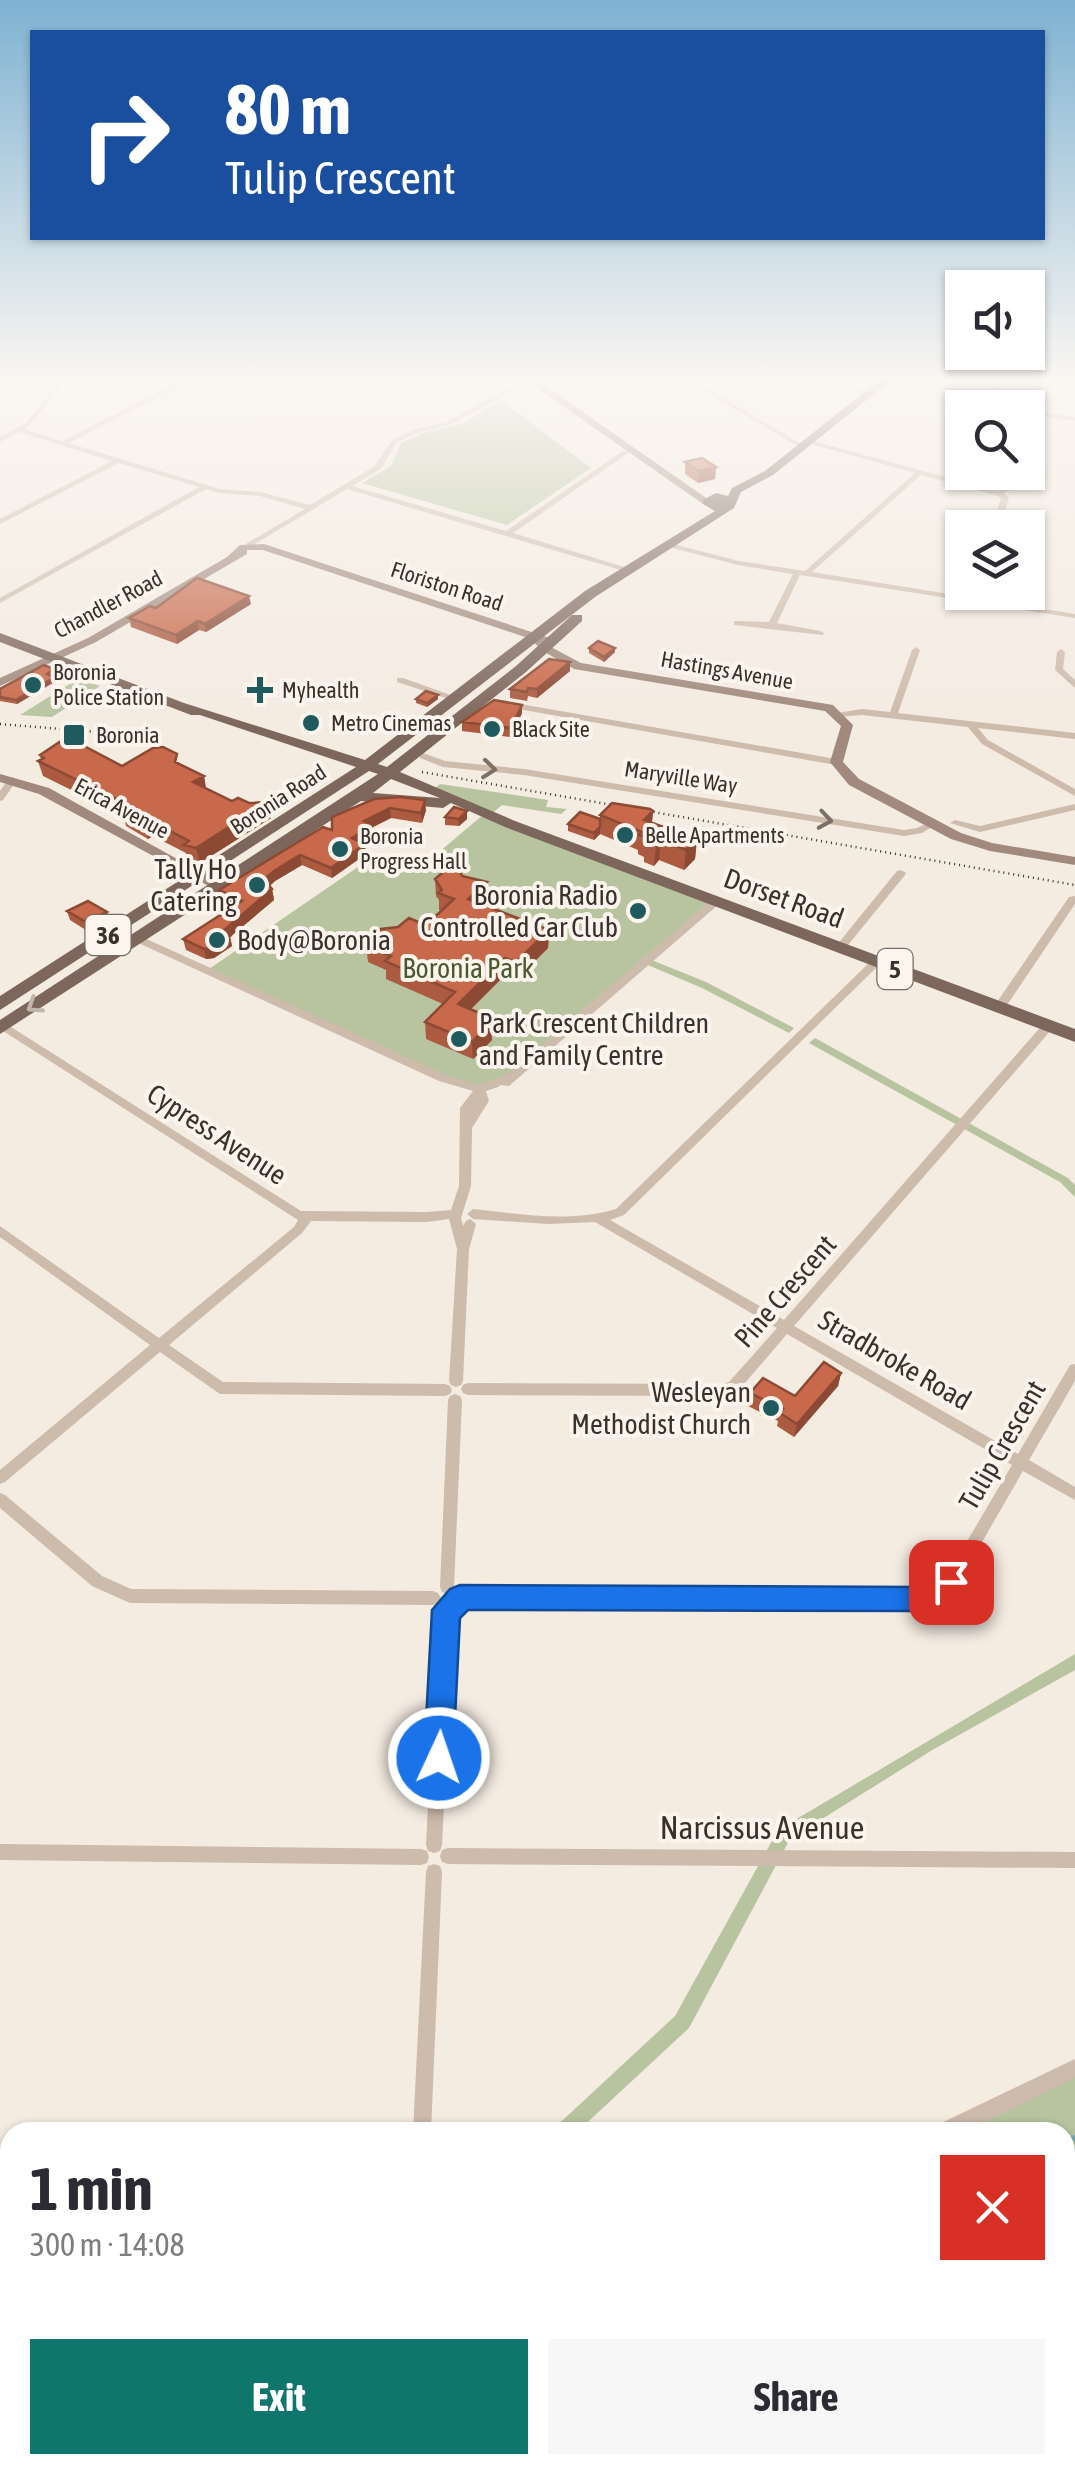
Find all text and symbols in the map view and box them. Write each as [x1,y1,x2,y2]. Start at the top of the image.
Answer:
text: 80 m [225,69,351,149]
icon: right [60,70,190,200]
text: Tulip Crescent [225,152,456,204]
map controls [945,270,1045,610]
button: sound [945,270,1045,370]
button: search [945,390,1045,490]
button: layers [945,510,1045,610]
street label: Floriston Road [388,556,506,616]
street label: Chandler Road [49,565,167,643]
street label: Hastings Avenue [659,646,795,694]
place label: Boronia Police Station [53,659,164,710]
marker: Boronia Police Station [22,674,44,696]
marker: Myhealth [247,677,273,703]
place label: Myhealth [282,677,360,703]
place label: Metro Cinemas [331,710,452,736]
marker: Metro Cinemas [300,712,322,734]
place label: Black Site [512,716,590,742]
marker: Black Site [481,718,503,740]
marker: Boronia [61,722,87,748]
place label: Boronia [96,722,160,748]
street label: Maryville Way [623,755,739,799]
one-way arrow [481,757,497,779]
street label: Boronia Road [225,759,331,839]
street label: Erica Avenue [70,772,174,844]
one-way arrow [816,809,833,830]
place label: Belle Apartments [645,822,785,848]
place label: Boronia Progress Hall [360,823,467,874]
marker: Belle Apartments [614,824,636,846]
marker: Boronia Progress Hall [329,838,351,860]
place label: Tally Ho Catering [151,853,237,917]
street label: Dorset Road [720,862,848,934]
marker: Tally Ho Catering [246,874,268,896]
place label: Boronia Radio Controlled Car Club [420,879,618,943]
marker: Boronia Radio Controlled Car Club [627,900,649,922]
road number: 36 [86,915,130,955]
place label: Body@Boronia [237,924,391,956]
marker: Body@Boronia [206,929,228,951]
road number: 5 [878,949,912,989]
park label: Boronia Park [402,952,534,984]
one-way arrow [27,993,45,1012]
place label: Park Crescent Children and Family Centre [479,1007,709,1071]
marker: Park Crescent Children and Family Centre [448,1028,470,1050]
street label: Cypress Avenue [141,1077,293,1191]
street label: Pine Crescent [728,1228,842,1354]
street label: Stradbroke Road [813,1304,977,1416]
street label: Tulip Crescent [952,1375,1052,1515]
place label: Wesleyan Methodist Church [571,1376,751,1440]
marker: Wesleyan Methodist Church [760,1397,782,1419]
pin [909,1540,994,1625]
icon: arrive [924,1555,979,1610]
position arrow [387,1706,491,1810]
street label: Narcissus Avenue [660,1809,864,1846]
text: 1 min [30,2154,153,2223]
button: close [940,2155,1045,2260]
text: 300 m · 14:08 [30,2226,185,2263]
button: Exit [30,2339,528,2454]
button: Share [548,2339,1045,2454]

